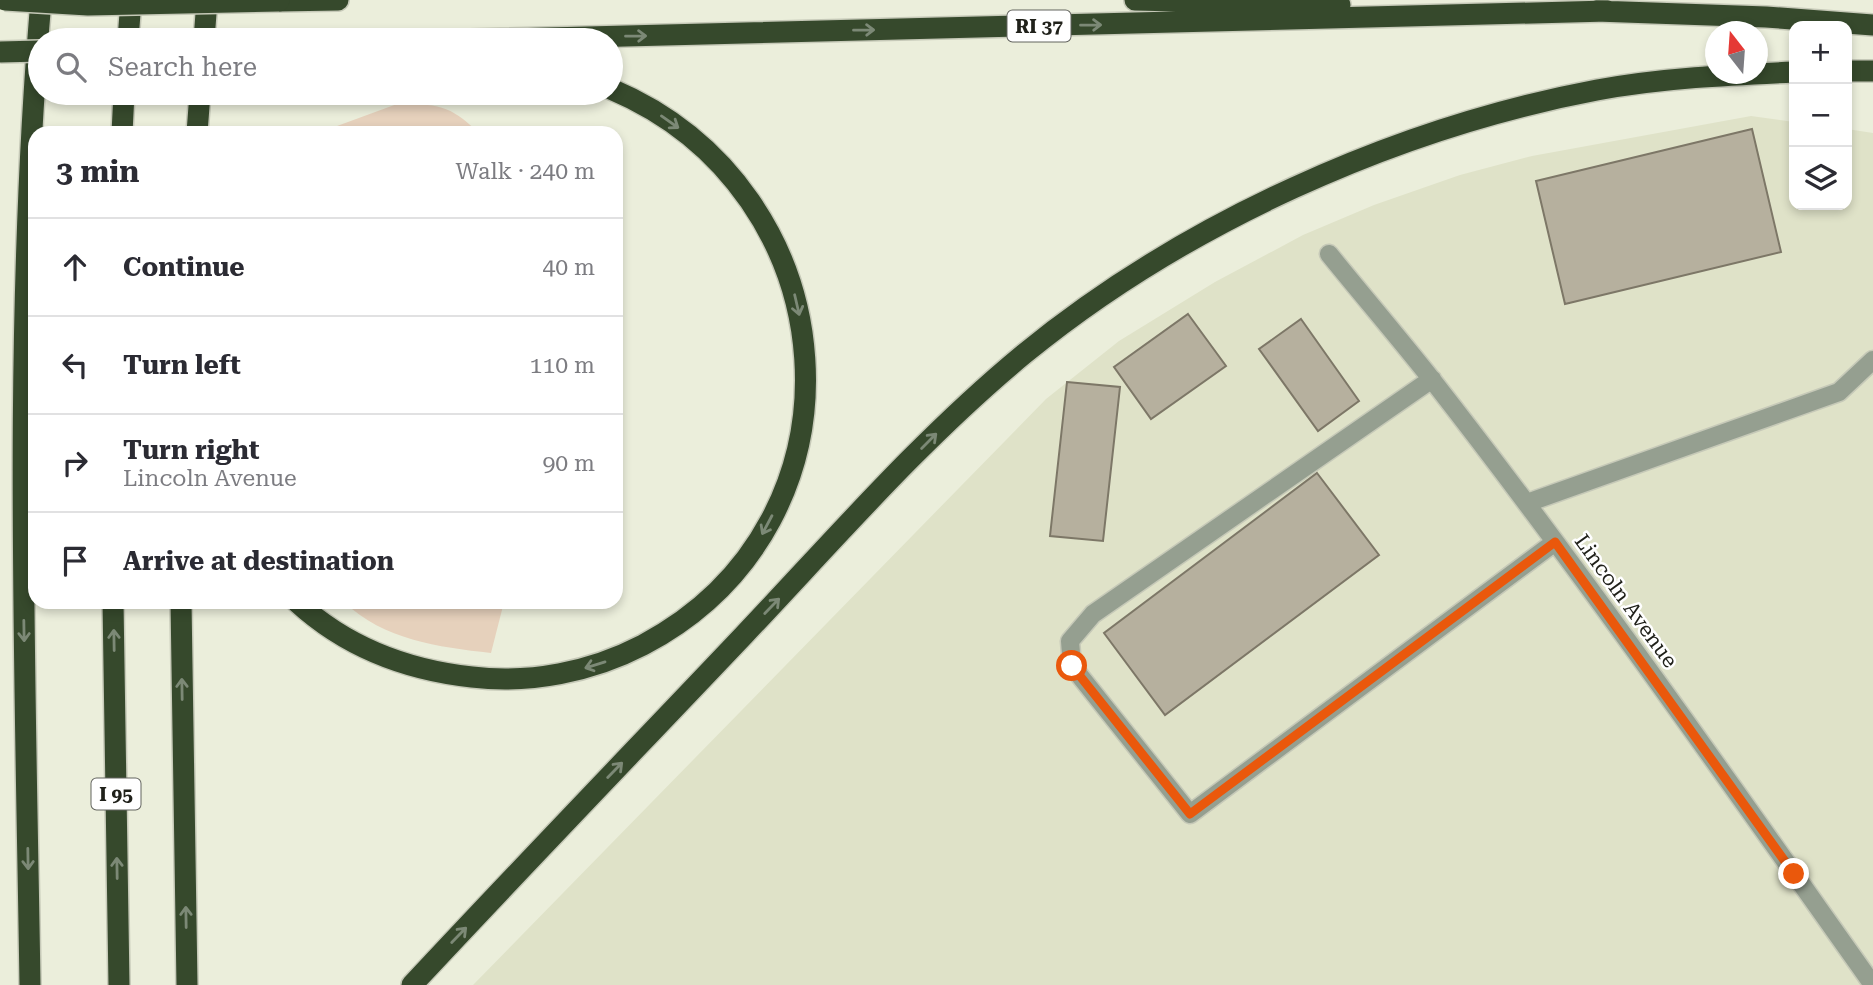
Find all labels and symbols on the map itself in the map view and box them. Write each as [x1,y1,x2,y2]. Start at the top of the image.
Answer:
road number: RI 37 [1007,10,1070,42]
one-way arrow [1079,18,1102,31]
north arrow [1705,21,1768,84]
one-way arrow [852,24,875,37]
one-way arrow [625,29,648,43]
one-way arrow [660,115,679,129]
one-way arrow [790,293,804,316]
one-way arrow [920,433,937,450]
one-way arrow [760,514,773,535]
street label: Lincoln Avenue [1570,530,1682,672]
one-way arrow [763,597,780,614]
one-way arrow [18,620,31,643]
one-way arrow [107,629,121,652]
route start [1056,650,1087,681]
one-way arrow [584,659,606,672]
one-way arrow [175,678,189,701]
one-way arrow [607,762,624,779]
road number: I 95 [92,778,140,810]
one-way arrow [21,847,35,870]
one-way arrow [110,857,124,880]
route end [1778,858,1809,889]
one-way arrow [179,906,192,929]
one-way arrow [450,927,467,944]

